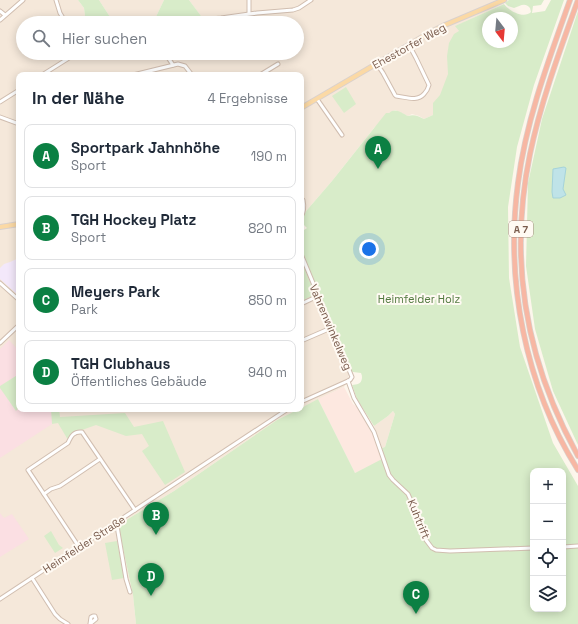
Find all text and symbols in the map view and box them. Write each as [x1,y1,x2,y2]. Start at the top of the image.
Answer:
north arrow [482,12,518,48]
search box [16,16,304,60]
street label: Ehestorfer Weg [370,20,448,72]
icon: search [30,27,52,49]
text: Hier suchen [62,29,147,48]
text: In der Nähe [32,87,124,109]
text: 4 Ergebnisse [208,90,288,107]
pin: A [365,136,391,169]
text: Sportpark Jahnhöhe [71,138,220,157]
text: A [42,148,50,165]
text: 190 m [251,148,287,165]
text: Sport [71,157,106,174]
text: TGH Hockey Platz [71,210,196,229]
text: B [42,220,50,237]
text: 820 m [248,220,287,237]
road number: A 7 [509,221,533,237]
text: Sport [71,229,106,246]
your location [359,239,379,259]
text: Meyers Park [71,282,160,301]
street label: Vahrenwinkelweg [307,282,355,372]
text: C [42,292,50,309]
text: 850 m [248,292,287,309]
park label: Heimfelder Holz [378,292,461,306]
text: Park [71,301,98,318]
text: TGH Clubhaus [71,354,170,373]
text: D [42,364,50,381]
text: 940 m [248,364,287,381]
text: Öffentliches Gebäude [71,373,207,390]
map controls [530,468,566,612]
button: + [530,468,566,504]
street label: Kuhtrift [405,497,433,541]
pin: B [143,502,169,535]
button: − [530,504,566,540]
street label: Heimfelder Straße [40,512,128,576]
button: locate [530,540,566,576]
pin: D [138,563,164,596]
button: layers [530,576,566,612]
pin: C [403,581,429,614]

